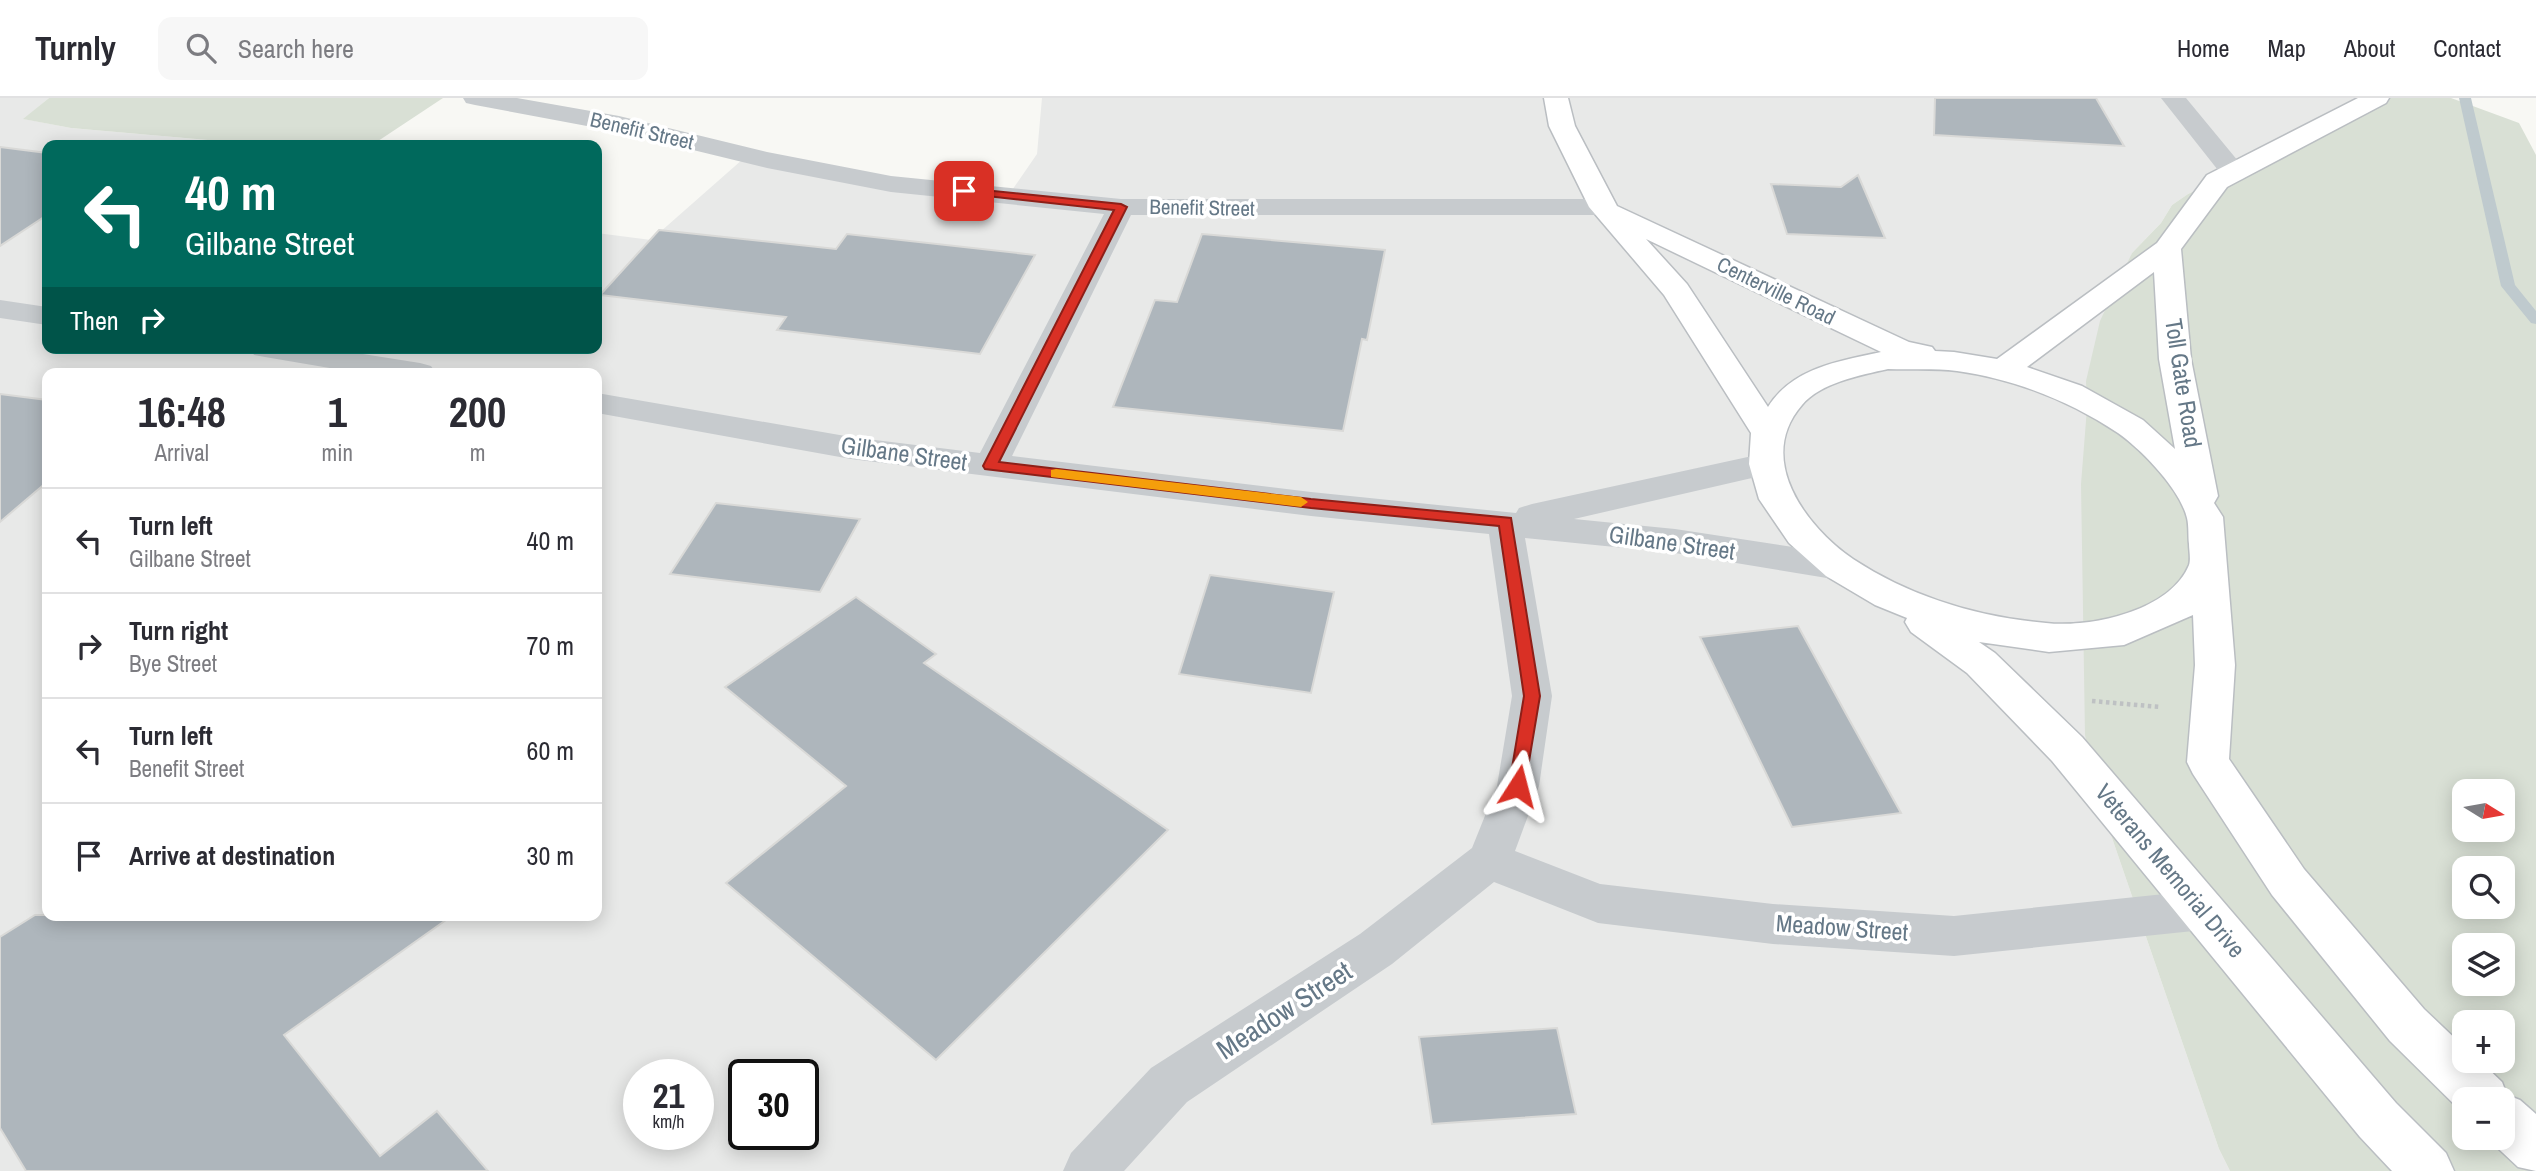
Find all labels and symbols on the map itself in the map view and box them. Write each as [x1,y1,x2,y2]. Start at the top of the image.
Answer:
street label: Benefit Street [588,105,697,157]
pin [934,161,994,221]
street label: Benefit Street [1149,192,1255,223]
street label: Centerville Road [1712,249,1840,332]
street label: Toll Gate Road [2158,316,2210,450]
street label: Gilbane Street [839,428,970,478]
street label: Gilbane Street [1607,517,1738,567]
position arrow [1481,749,1555,823]
street label: Veterans Memorial Drive [2089,777,2253,964]
north arrow [2452,779,2515,842]
street label: Meadow Street [1775,906,1910,948]
street label: Meadow Street [1209,952,1359,1068]
speed limit sign: 30 [728,1059,819,1150]

